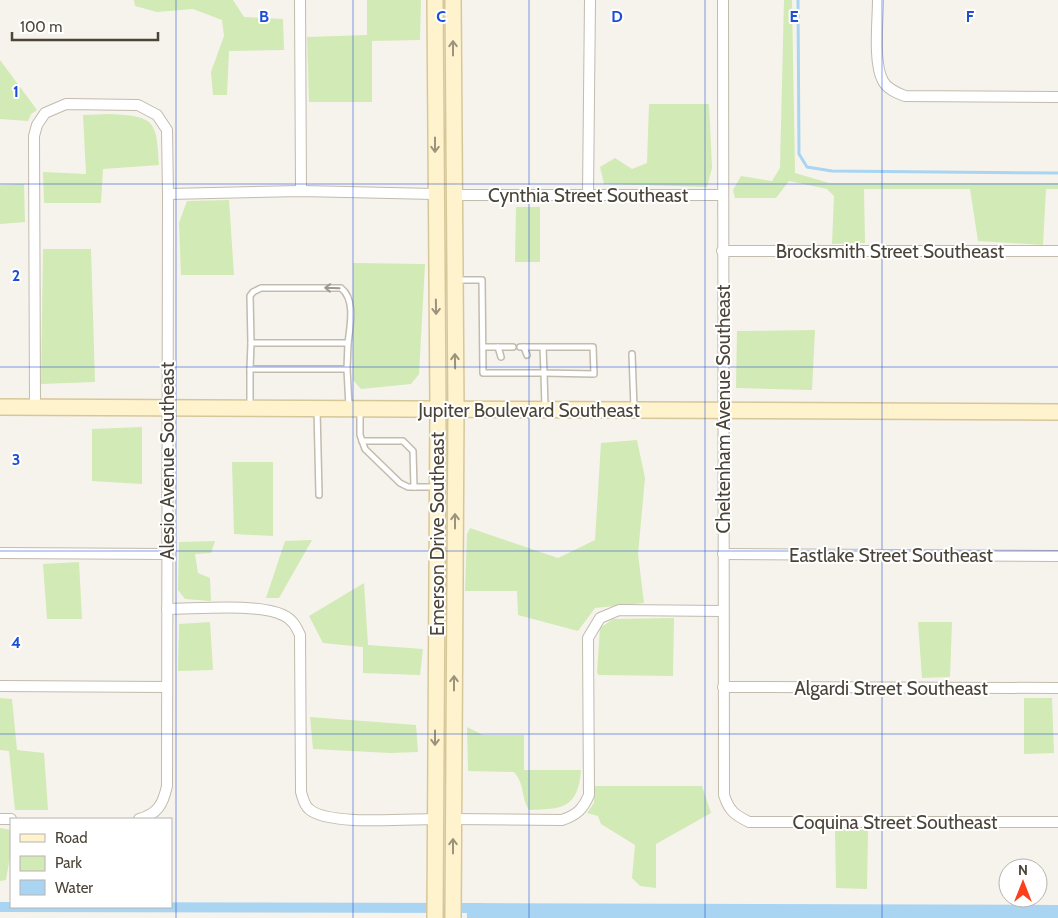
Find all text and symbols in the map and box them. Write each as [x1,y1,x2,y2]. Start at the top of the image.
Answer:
text: B [259,7,269,26]
text: C [436,7,446,26]
text: D [611,7,623,26]
text: E [789,7,799,26]
text: F [966,7,975,26]
scale bar [12,10,159,42]
text: 100 m [20,18,62,36]
one-way arrow [448,40,458,56]
text: 1 [13,82,19,101]
one-way arrow [430,136,440,152]
street label: Cynthia Street Southeast [488,184,689,207]
street label: Brocksmith Street Southeast [776,240,1005,263]
text: 2 [12,266,20,285]
one-way arrow [325,284,341,293]
street label: Cheltenham Avenue Southeast [712,284,735,534]
one-way arrow [431,298,441,315]
one-way arrow [450,353,460,369]
street label: Alesio Avenue Southeast [156,361,179,560]
street label: Jupiter Boulevard Southeast [417,399,640,422]
street label: Emerson Drive Southeast [426,431,449,636]
text: 3 [12,450,20,469]
one-way arrow [450,513,460,529]
street label: Eastlake Street Southeast [789,544,994,567]
text: 4 [11,633,21,652]
one-way arrow [449,675,459,692]
street label: Algardi Street Southeast [794,677,988,700]
one-way arrow [430,730,440,746]
street label: Coquina Street Southeast [793,811,998,834]
legend [10,818,172,908]
text: Road [55,829,88,847]
one-way arrow [448,838,458,854]
text: Park [55,854,82,872]
north arrow [998,858,1048,908]
text: N [1018,861,1028,879]
text: Water [55,879,93,897]

